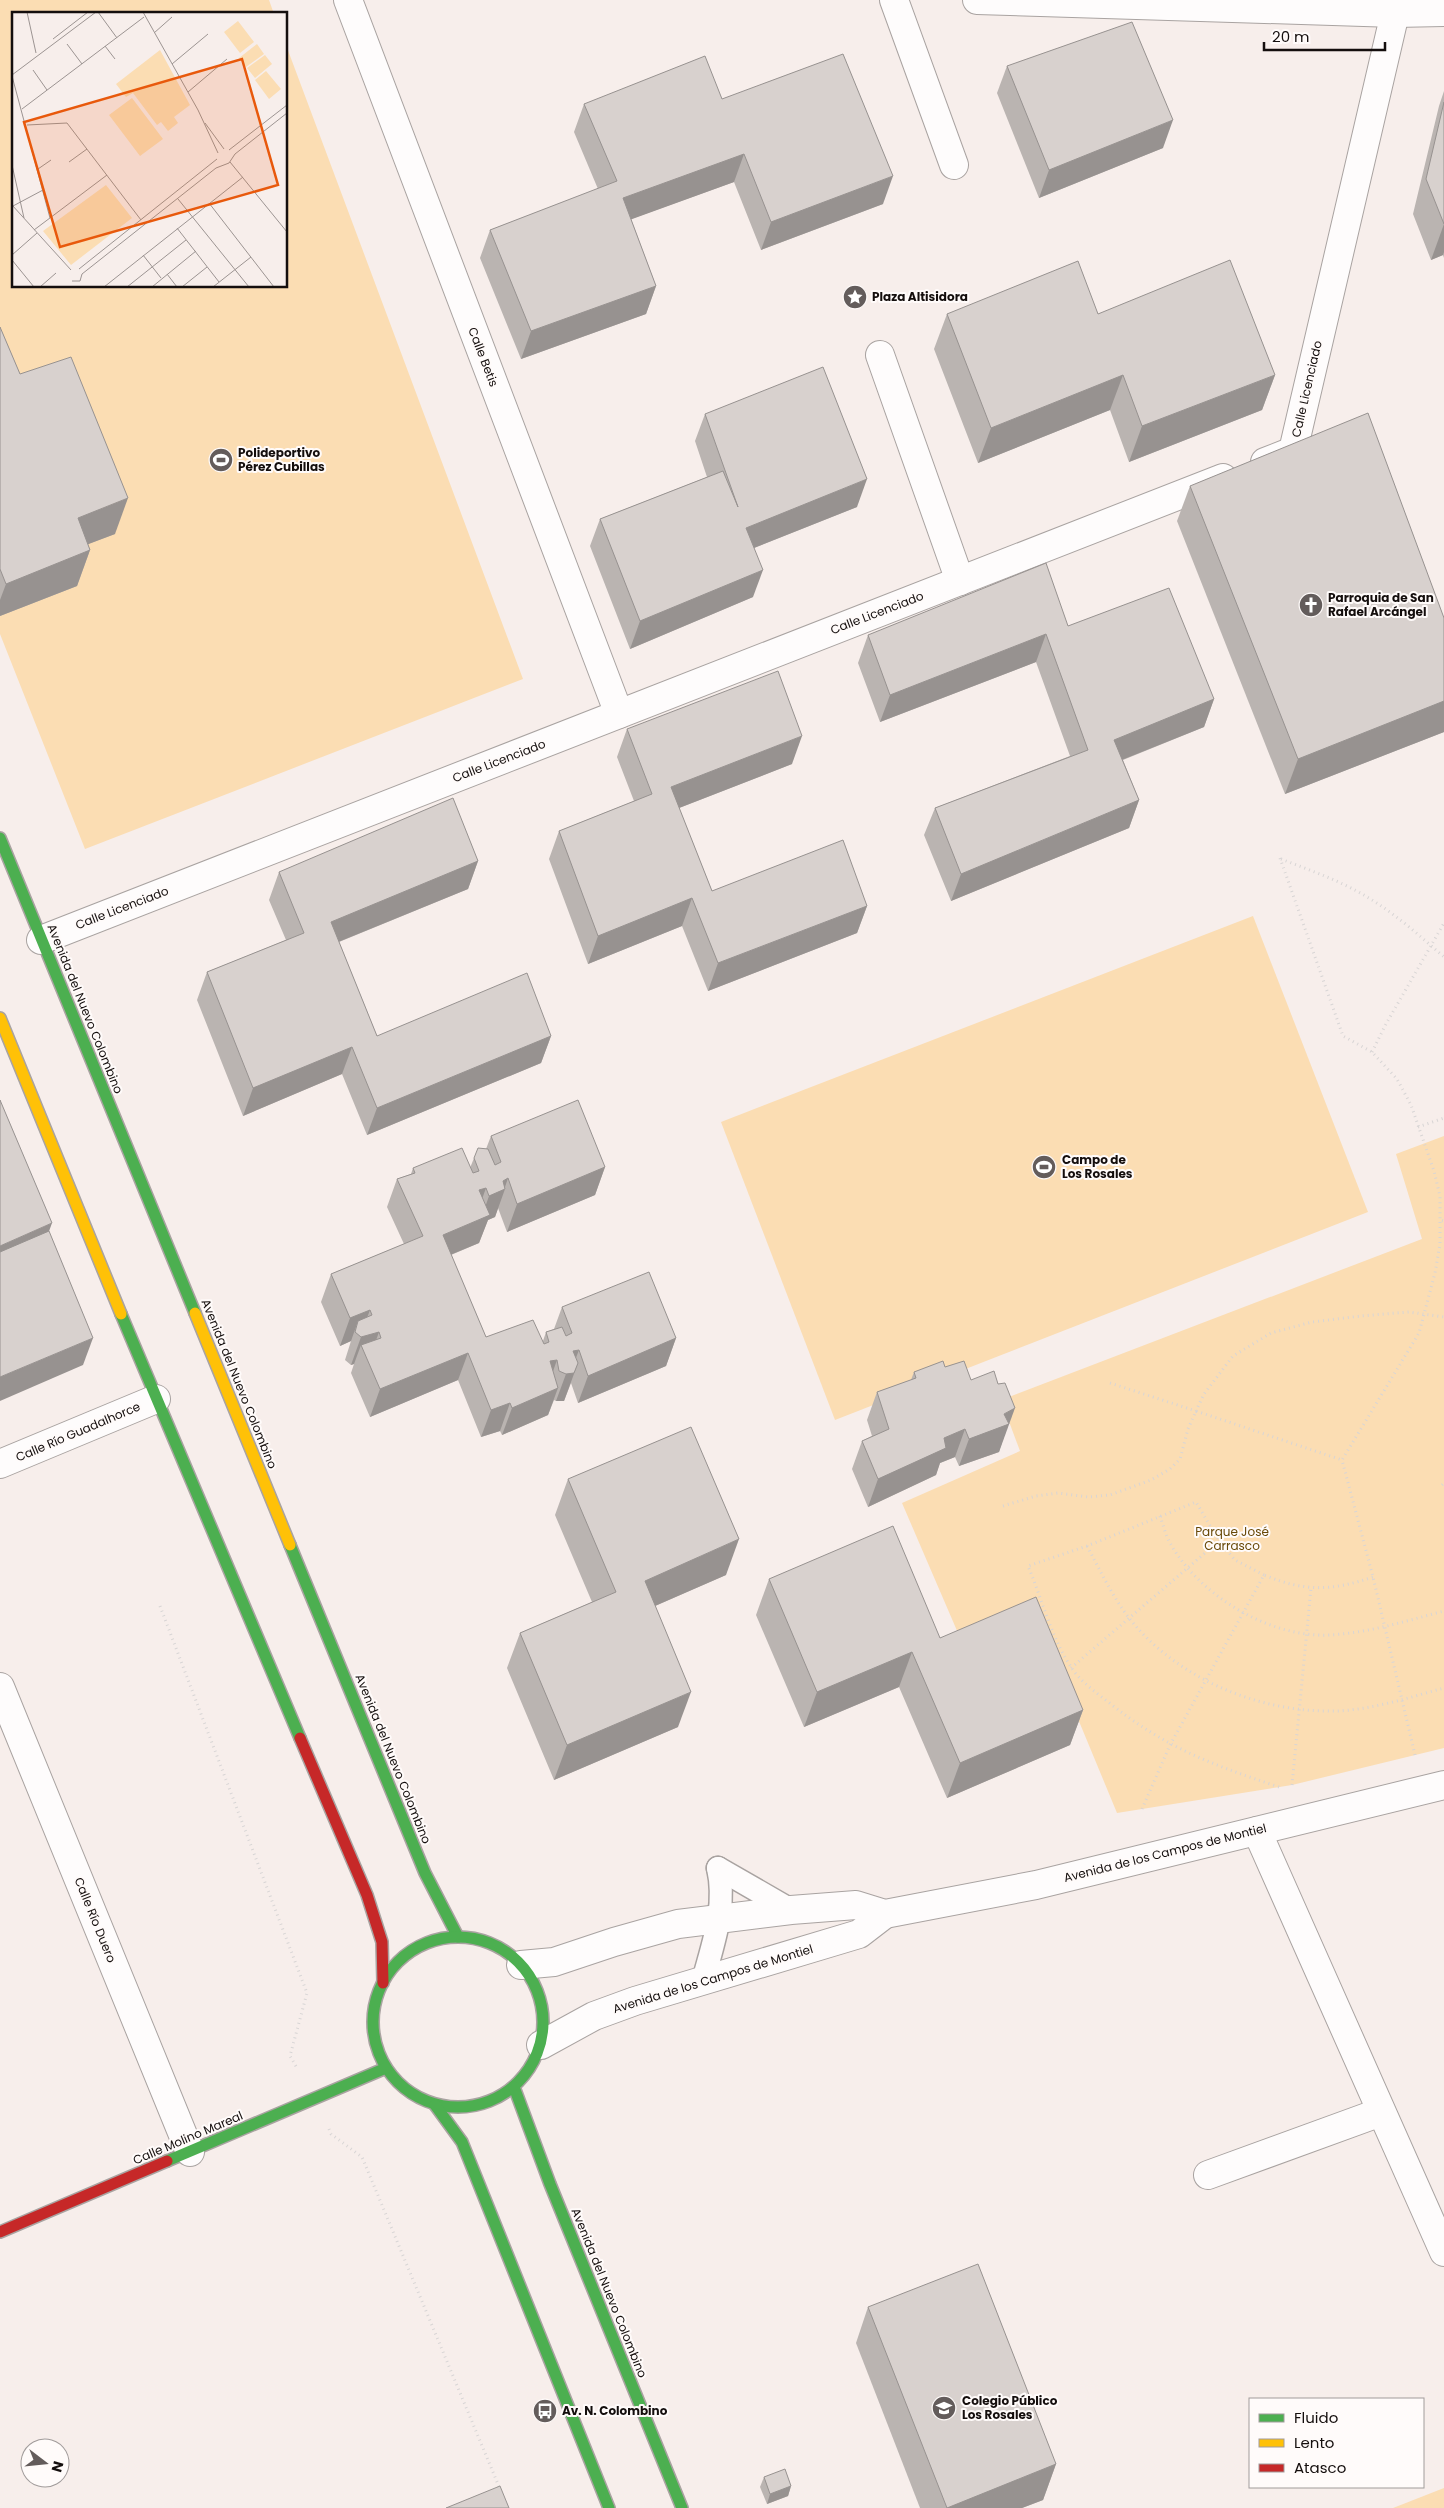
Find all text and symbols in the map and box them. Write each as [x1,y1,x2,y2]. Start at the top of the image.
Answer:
inset map [12,12,288,288]
scale bar [1264,20,1385,52]
text: 20 m [1272,26,1310,47]
place icon: Plaza Altisidora [842,284,868,310]
place label: Plaza Altisidora [872,288,968,305]
street label: Calle Betis [464,325,503,389]
street label: Calle Licenciado [1287,339,1326,439]
place label: Polideportivo Pérez Cubillas [238,444,325,475]
sports icon: Polideportivo Pérez Cubillas [208,447,234,473]
street label: Calle Licenciado [828,587,926,638]
place label: Parroquia de San Rafael Arcángel [1328,589,1434,620]
church icon: Parroquia de San Rafael Arcángel [1298,592,1324,618]
street label: Calle Licenciado [450,735,548,786]
street label: Calle Licenciado [73,882,171,933]
street label: Avenida del Nuevo Colombino [44,921,127,1096]
place label: Campo de Los Rosales [1062,1151,1133,1182]
sports icon: Campo de Los Rosales [1031,1154,1057,1180]
street label: Avenida del Nuevo Colombino [198,1296,281,1471]
street label: Calle Río Guadalhorce [13,1398,143,1466]
park label: Parque José Carrasco [1195,1523,1269,1554]
street label: Avenida del Nuevo Colombino [352,1671,435,1846]
street label: Avenida de los Campos de Montiel [1062,1819,1268,1886]
street label: Calle Río Duero [71,1875,120,1965]
street label: Avenida de los Campos de Montiel [611,1940,815,2017]
street label: Calle Molino Mareal [130,2107,245,2168]
street label: Avenida del Nuevo Colombino [568,2205,651,2380]
place label: Colegio Público Los Rosales [962,2392,1058,2423]
school or university icon: Colegio Público Los Rosales [931,2395,957,2421]
bus stop icon: Av. N. Colombino [532,2398,558,2424]
legend [1249,2398,1424,2488]
place label: Av. N. Colombino [562,2402,668,2419]
text: Fluido [1294,2407,1338,2428]
text: Lento [1294,2432,1334,2453]
north arrow [20,2438,70,2488]
text: Atasco [1294,2457,1346,2478]
text: N [46,2459,69,2474]

